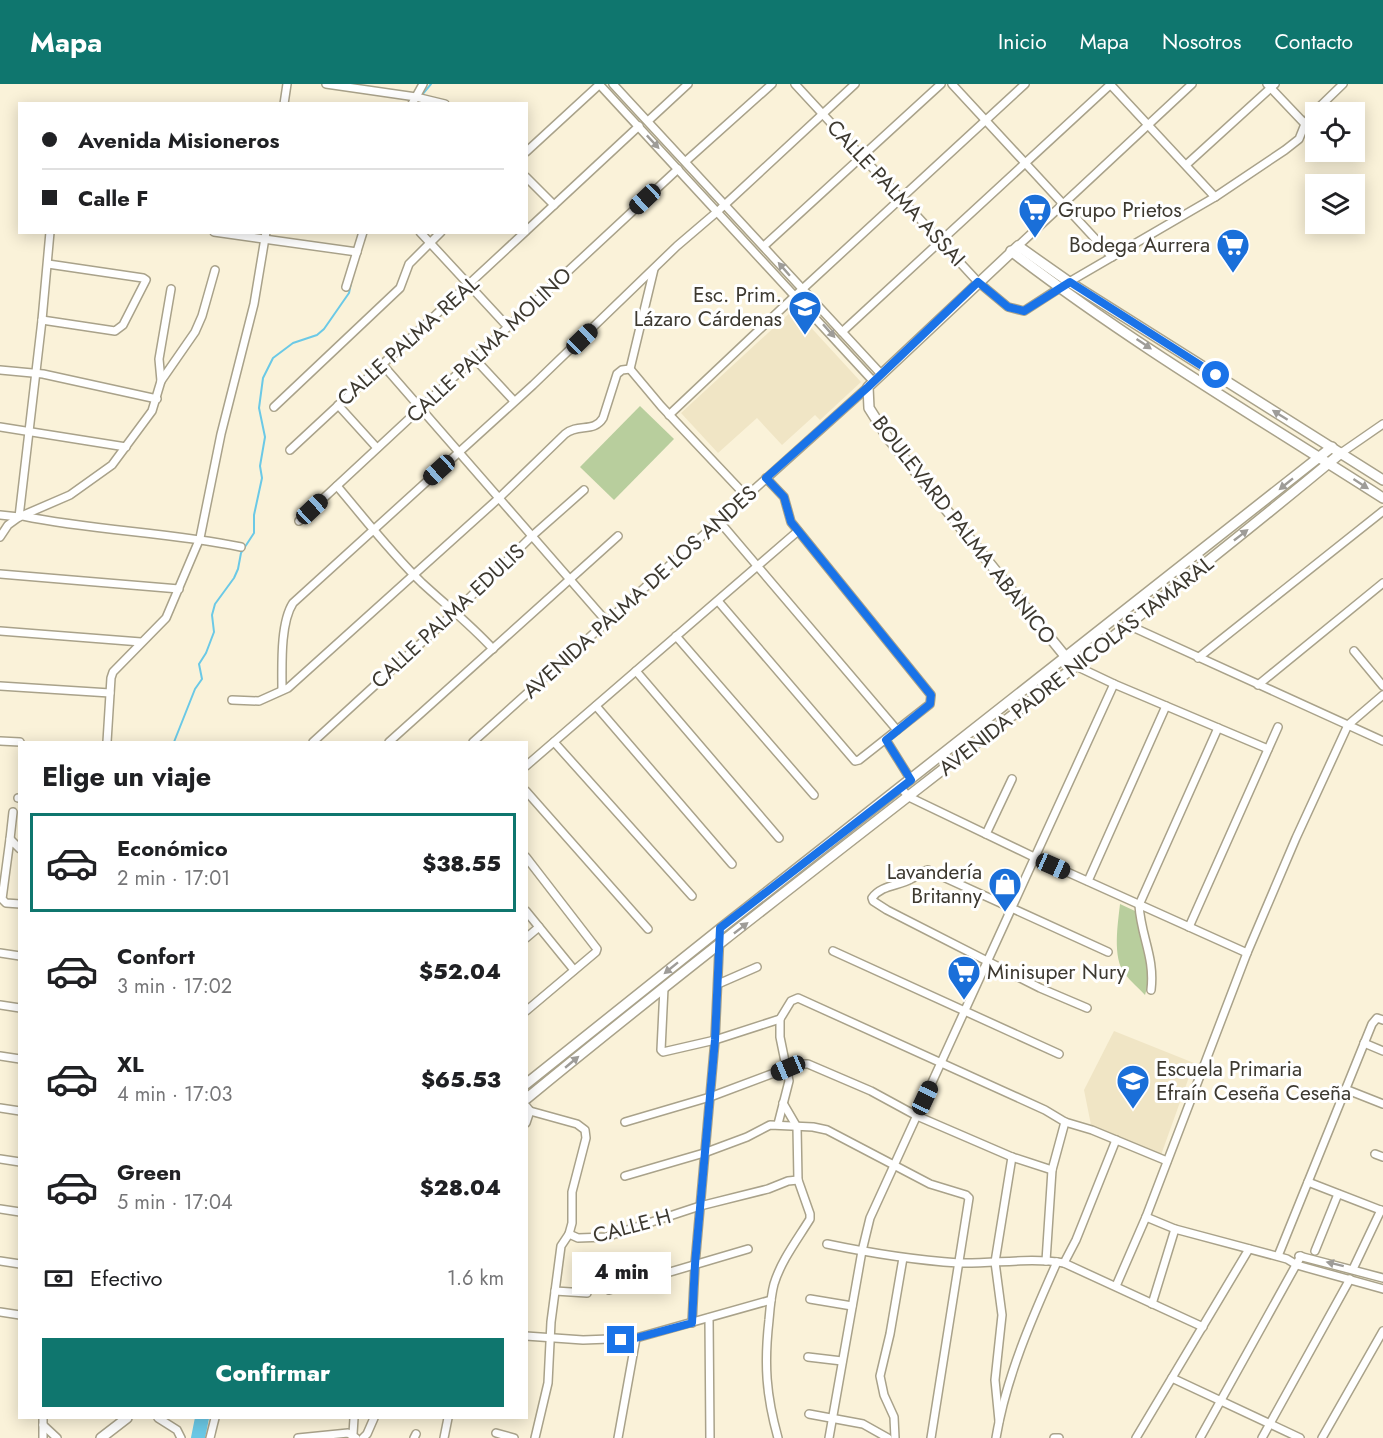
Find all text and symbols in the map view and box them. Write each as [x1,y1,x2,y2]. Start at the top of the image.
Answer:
text: Mapa [30,22,102,63]
text: Inicio [998,27,1047,57]
text: Mapa [1080,27,1129,57]
text: Nosotros [1162,27,1241,57]
text: Contacto [1274,27,1353,57]
map controls [1305,102,1365,234]
button: locate [1305,102,1365,162]
street label: CALLE PALMA ASSAI [820,113,972,273]
text: Avenida Misioneros [78,124,279,156]
one-way arrow [646,134,659,149]
button: layers [1305,174,1365,234]
car [626,180,664,218]
text: Calle F [78,182,149,214]
supermarket icon: Grupo Prietos [1017,192,1053,239]
place label: Grupo Prietos [1058,195,1182,225]
supermarket icon: Bodega Aurrera [1215,227,1251,274]
place label: Bodega Aurrera [1069,230,1210,260]
street label: CALLE PALMA MOLINO [400,260,578,430]
one-way arrow [777,261,791,276]
street label: CALLE PALMA REAL [330,269,486,413]
place label: Esc. Prim. Lázaro Cárdenas [634,280,782,334]
school or university icon: Esc. Prim. Lázaro Cárdenas [787,289,823,336]
car [563,320,601,358]
one-way arrow [821,324,835,338]
one-way arrow [1136,338,1152,349]
route start [1202,361,1229,388]
street label: BOULEVARD PALMA ABANICO [865,409,1063,651]
one-way arrow [1272,410,1288,421]
car [420,451,458,489]
one-way arrow [1278,478,1294,491]
one-way arrow [1353,478,1369,489]
street label: AVENIDA PALMA DE LOS ANDES [516,479,764,705]
car [293,490,331,528]
one-way arrow [1233,529,1249,542]
street label: CALLE PALMA EDULIS [365,537,531,695]
street label: AVENIDA PADRE NICOLAS TAMARAL [932,549,1220,783]
text: Elige un viaje [42,757,211,796]
text: Económico [117,832,228,864]
icon: car [45,836,99,890]
text: $38.55 [422,847,501,879]
car [1033,850,1073,882]
place label: Lavandería Britanny [887,857,983,911]
text: 2 min · 17:01 [117,864,230,893]
shop icon: Lavandería Britanny [987,866,1023,913]
one-way arrow [733,921,749,934]
text: Confort [117,940,195,972]
icon: car [45,944,99,998]
supermarket icon: Minisuper Nury [946,954,982,1001]
text: $52.04 [419,955,501,987]
place label: Minisuper Nury [987,957,1127,987]
one-way arrow [663,962,678,974]
text: 3 min · 17:02 [117,972,232,1001]
text: XL [117,1048,144,1080]
icon: car [45,1052,99,1106]
car [768,1053,808,1083]
place label: Escuela Primaria Efraín Ceseña Ceseña [1156,1054,1351,1108]
one-way arrow [564,1056,579,1069]
text: $65.53 [421,1063,501,1095]
school or university icon: Escuela Primaria Efraín Ceseña Ceseña [1115,1063,1151,1110]
car [909,1078,941,1118]
text: 4 min · 17:03 [117,1080,232,1109]
text: Green [117,1156,181,1188]
icon: car [45,1160,99,1214]
text: $28.04 [420,1171,501,1203]
text: 5 min · 17:04 [117,1188,233,1217]
street label: CALLE H [590,1201,674,1251]
callout: 4 min [572,1253,670,1295]
text: 4 min [594,1258,649,1287]
one-way arrow [1326,1259,1345,1269]
icon: cash [42,1262,75,1295]
text: Efectivo [90,1262,163,1294]
text: 1.6 km [447,1264,504,1293]
route end [607,1326,634,1353]
button: Confirmar [42,1338,504,1407]

